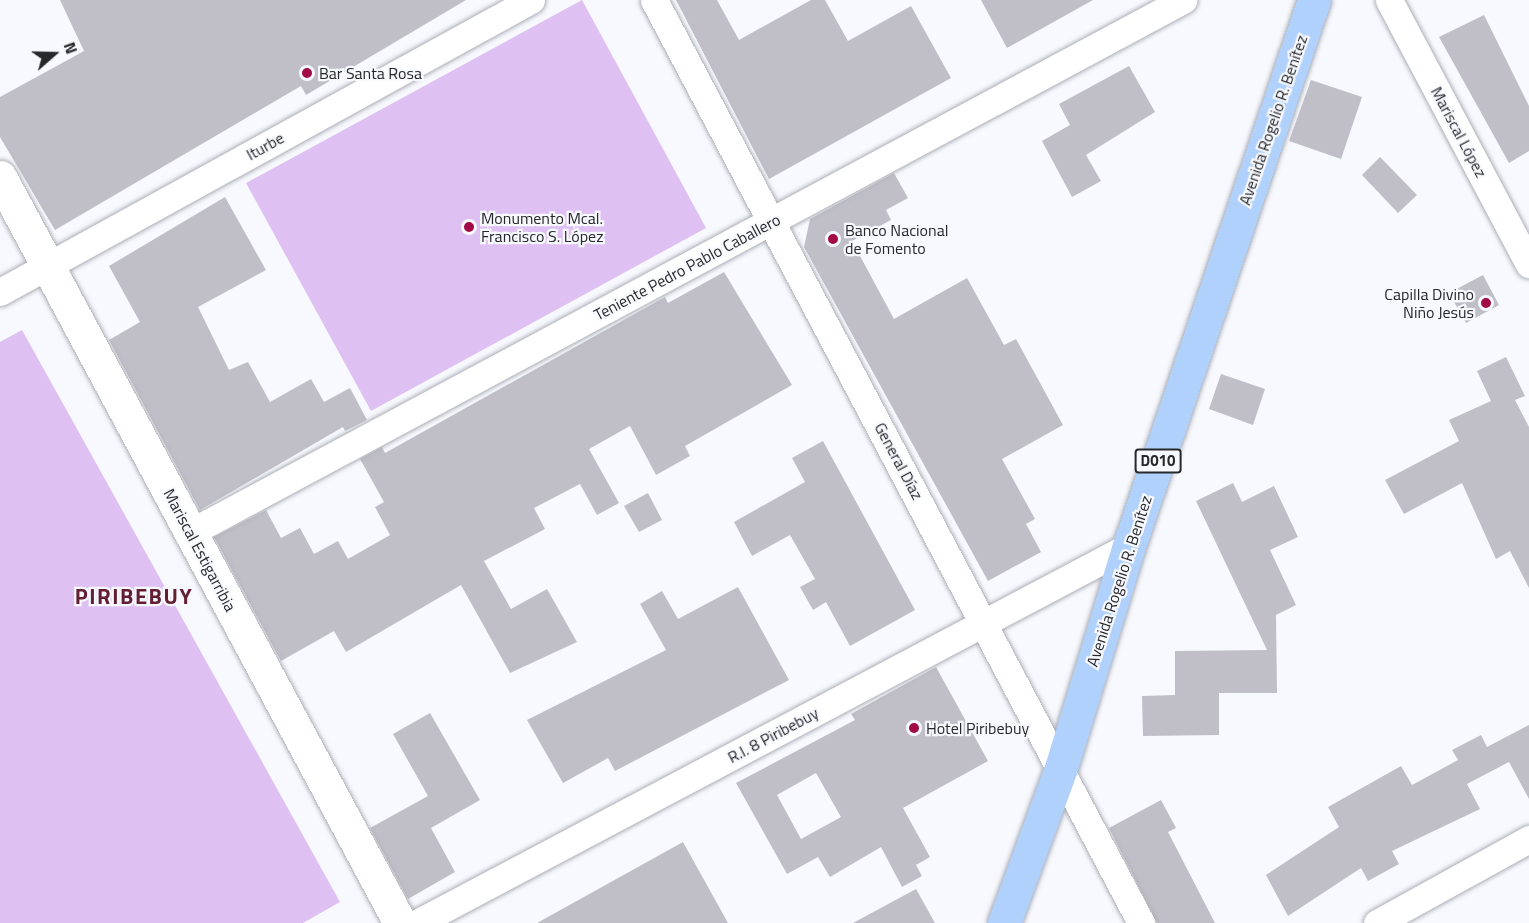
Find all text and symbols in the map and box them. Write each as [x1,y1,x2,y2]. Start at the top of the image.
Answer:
north arrow [24,24,84,84]
street label: Avenida Rogelio R. Benítez [1235,33,1311,207]
text: N [58,39,84,57]
place label: Bar Santa Rosa [319,63,422,83]
marker: Bar Santa Rosa [300,66,314,80]
street label: Mariscal López [1427,83,1491,181]
street label: Iturbe [243,128,287,164]
place label: Monumento Mcal. Francisco S. López [481,208,603,246]
street label: Teniente Pedro Pablo Caballero [591,210,783,324]
marker: Monumento Mcal. Francisco S. López [462,220,476,234]
place label: Banco Nacional de Fomento [845,220,948,258]
marker: Banco Nacional de Fomento [826,232,840,246]
place label: Capilla Divino Niño Jesús [1384,284,1474,322]
marker: Capilla Divino Niño Jesús [1479,296,1493,310]
street label: General Díaz [871,419,927,503]
road number: D010 [1134,449,1182,473]
street label: Mariscal Estigarribia [160,485,240,615]
street label: Avenida Rogelio R. Benítez [1082,493,1156,669]
district label: PIRIBEBUY [75,584,193,610]
street label: R.I. 8 Piribebuy [724,703,822,767]
place label: Hotel Piribebuy [926,718,1029,738]
marker: Hotel Piribebuy [907,721,921,735]

